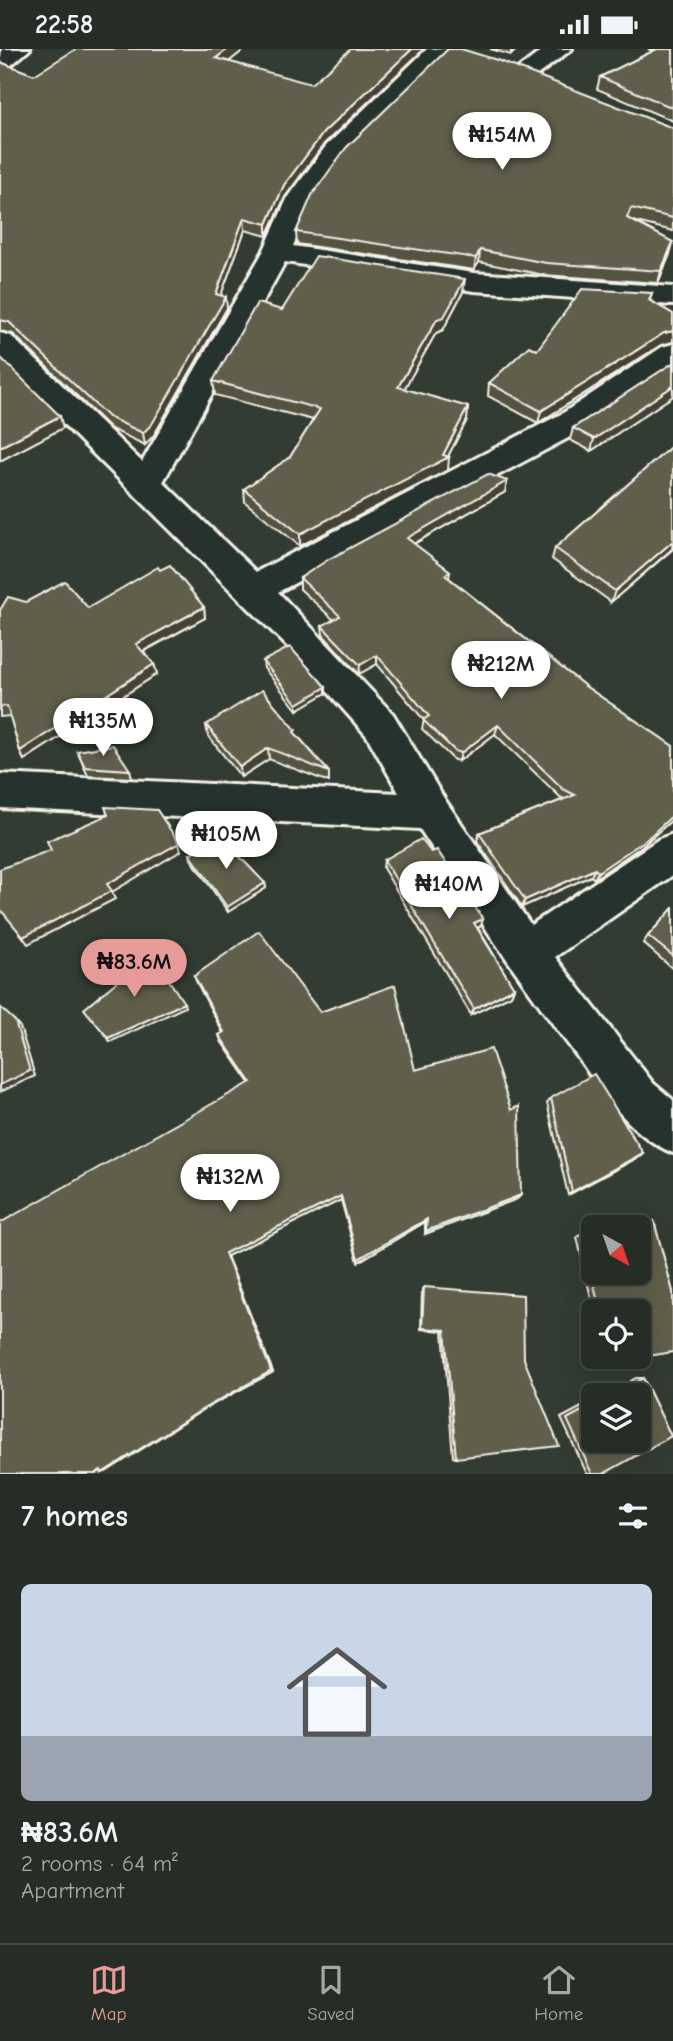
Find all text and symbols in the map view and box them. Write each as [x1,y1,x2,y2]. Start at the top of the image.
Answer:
text: 22:58 [35,10,93,40]
pin: ₦154M [453,113,551,172]
text: ₦154M [468,121,536,148]
pin: ₦212M [452,641,550,701]
text: ₦212M [467,650,535,677]
pin: ₦135M [54,699,152,758]
text: ₦135M [69,707,137,734]
pin: ₦105M [177,811,275,871]
text: ₦105M [191,820,261,847]
pin: ₦140M [400,861,498,921]
text: ₦140M [415,870,483,897]
pin: ₦83.6M [77,939,191,999]
text: ₦83.6M [97,948,171,975]
pin: ₦132M [181,1155,279,1214]
text: ₦132M [197,1163,263,1190]
north arrow [581,1215,651,1285]
map controls [581,1215,651,1453]
button: locate [581,1299,651,1369]
button: layers [581,1383,651,1453]
icon: filters [614,1497,652,1535]
text: 7 homes [21,1499,128,1534]
icon: home [274,1629,400,1755]
text: ₦83.6M [21,1815,118,1850]
text: 2 rooms · 64 m² [21,1850,178,1877]
text: Apartment [21,1877,124,1904]
tab: Map [90,1961,128,2025]
tab: Saved [307,1961,355,2025]
tab: Home [534,1961,583,2025]

